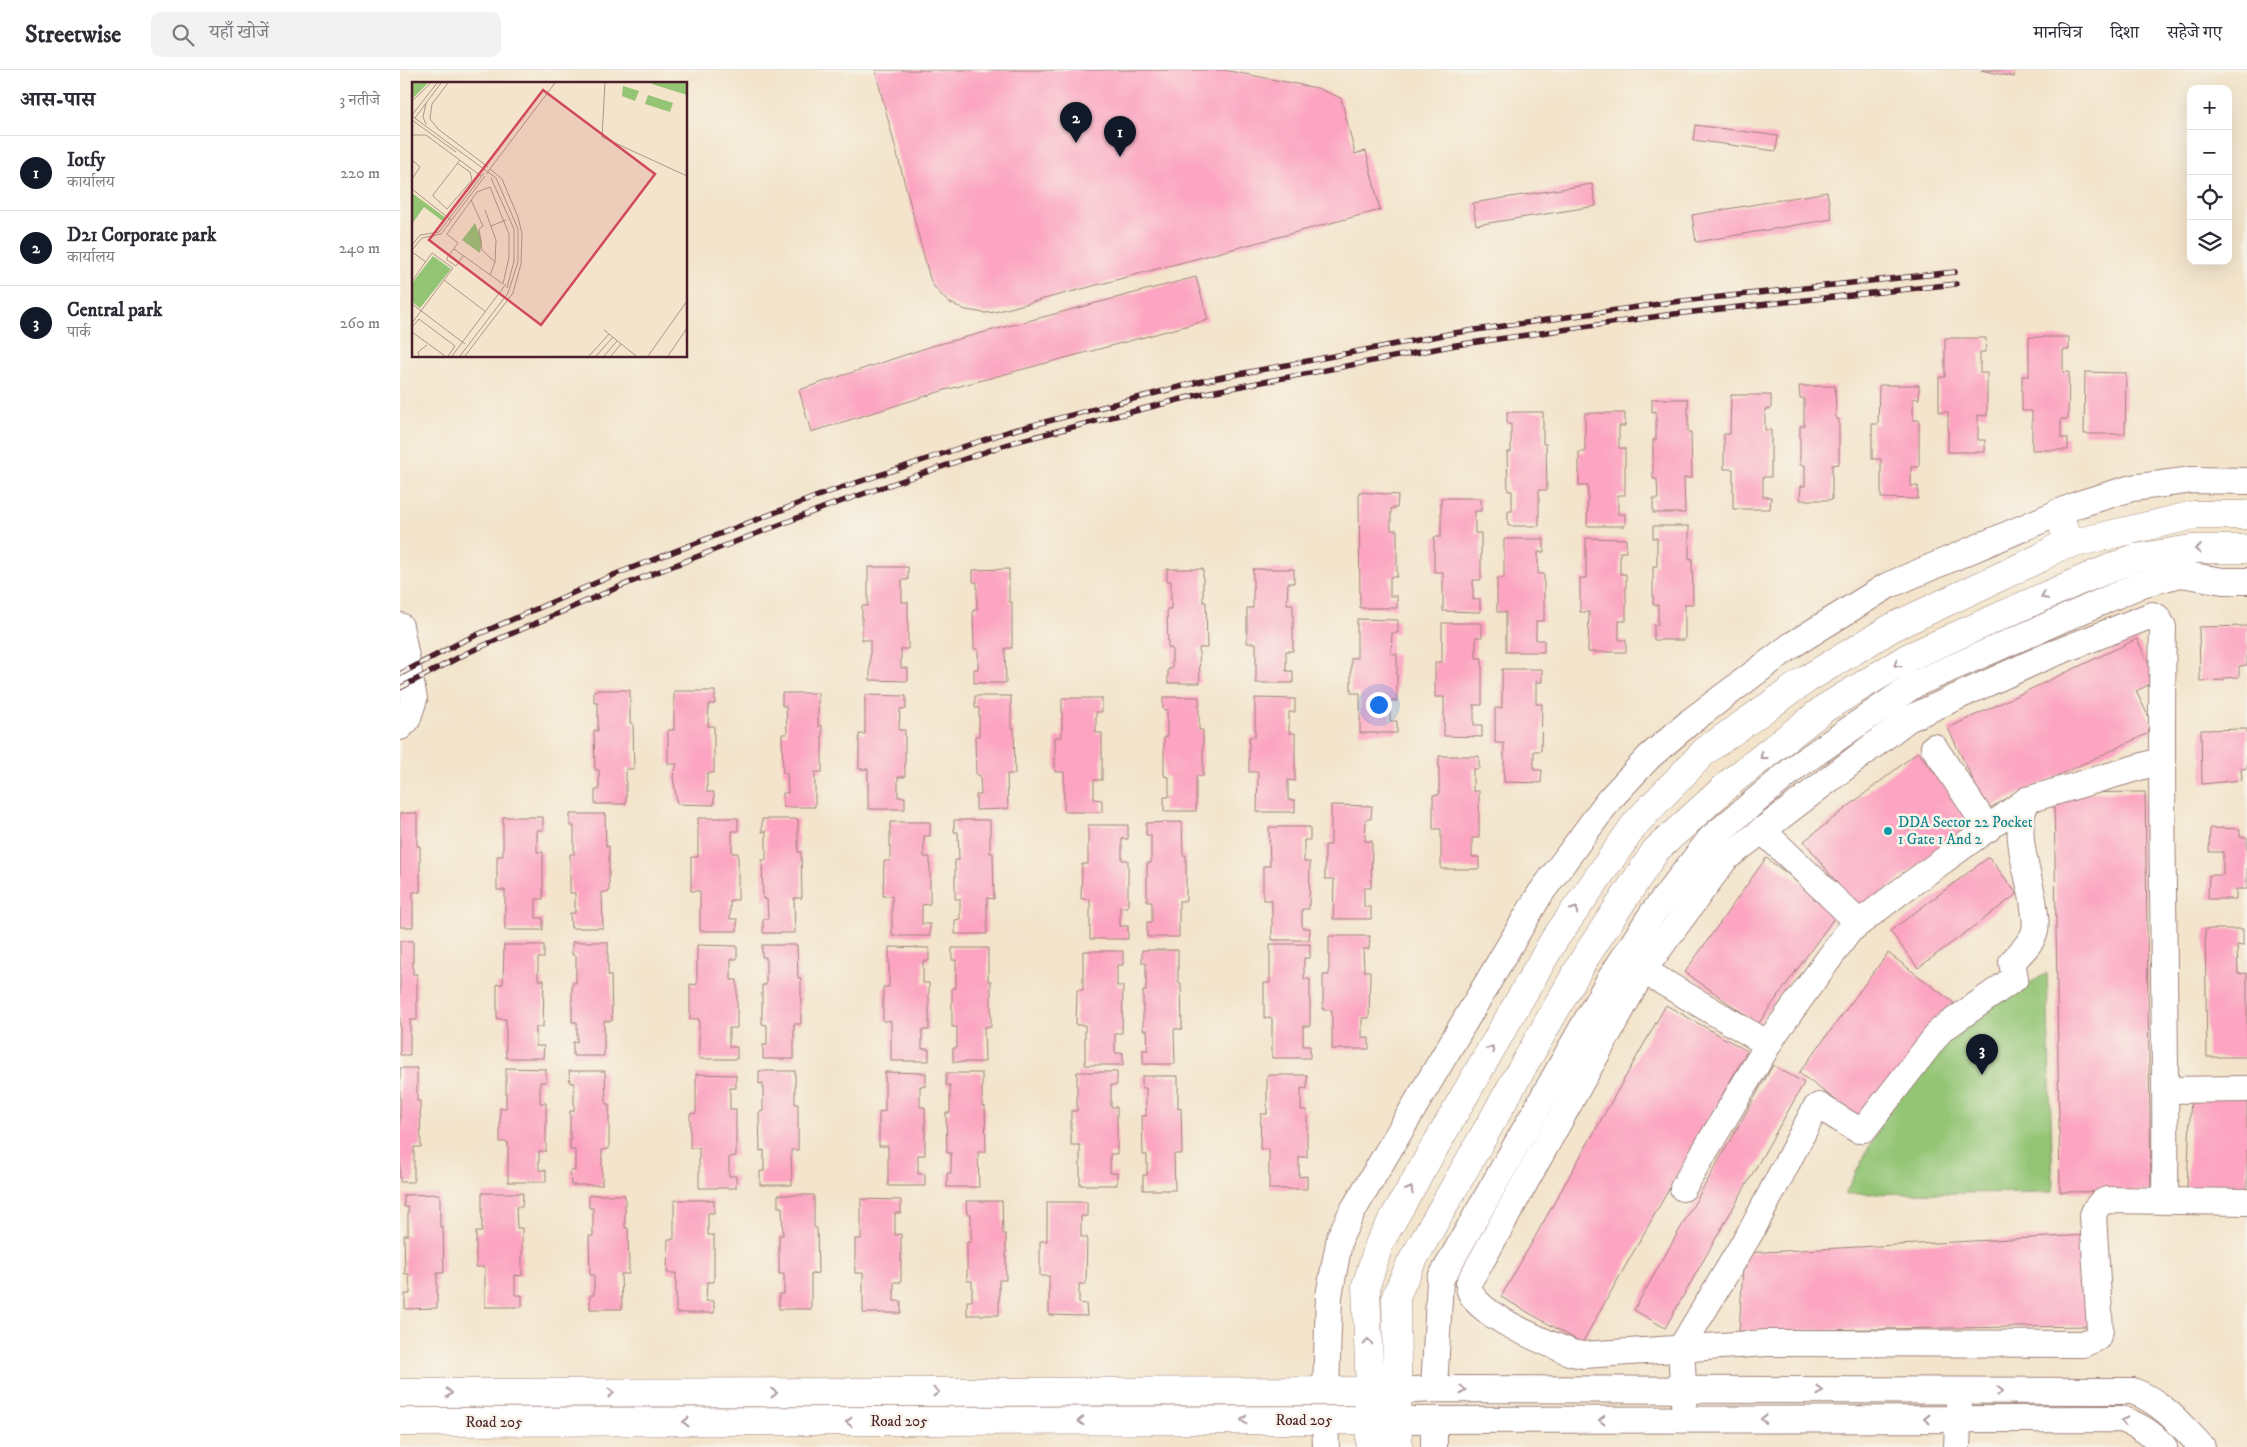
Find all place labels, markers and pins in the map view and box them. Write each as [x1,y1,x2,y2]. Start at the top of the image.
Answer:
pin: 2 [1060,102,1092,143]
pin: 1 [1104,116,1136,157]
place label: DDA Sector 22 Pocket 1 Gate 1 And 2 [1898,813,2033,849]
marker: DDA Sector 22 Pocket 1 Gate 1 And 2 [1882,825,1894,837]
pin: 3 [1966,1034,1998,1075]

